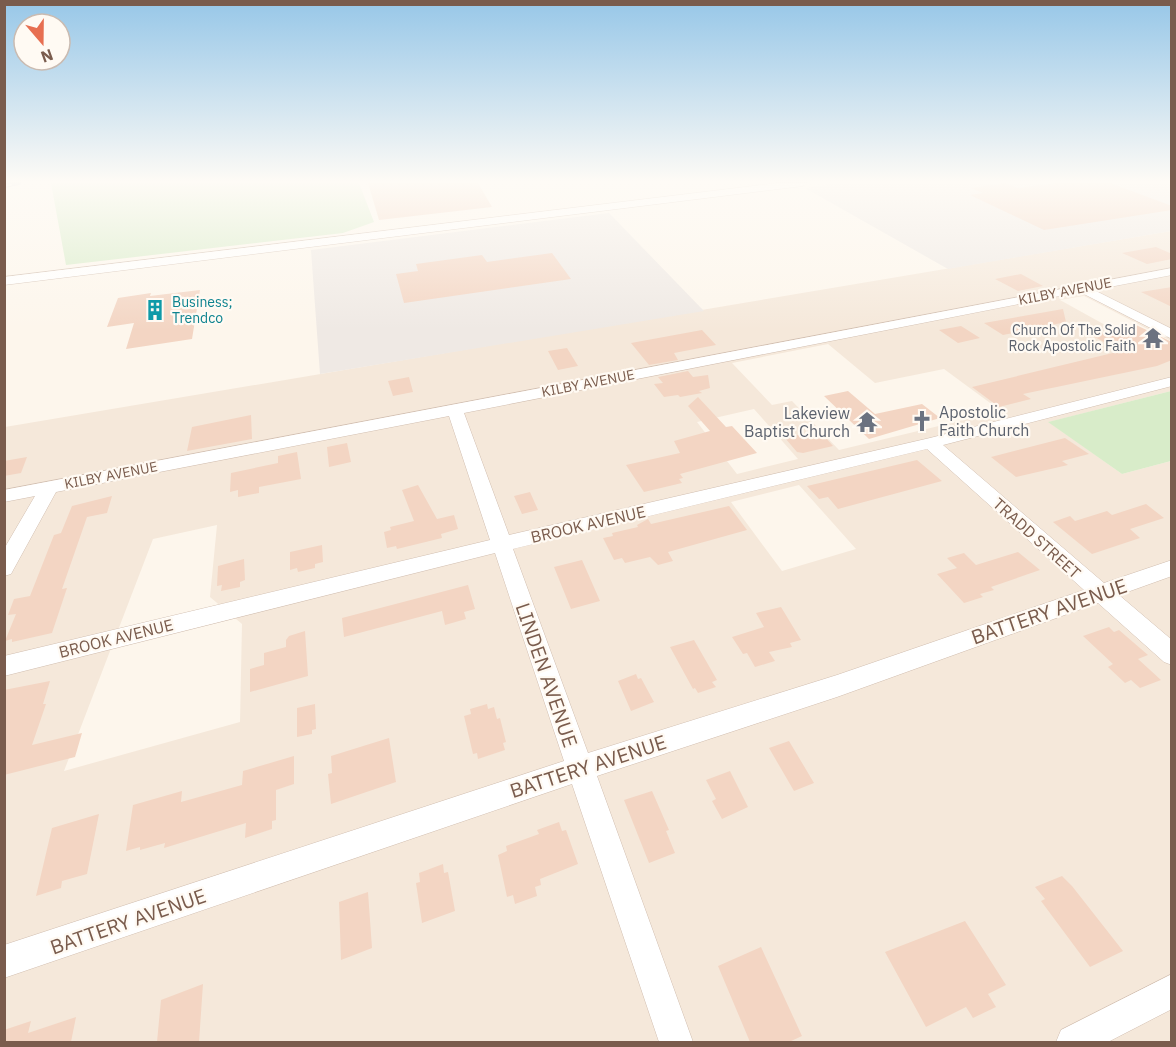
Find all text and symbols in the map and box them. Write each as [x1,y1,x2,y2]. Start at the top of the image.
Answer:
north arrow [12,12,72,72]
text: N [38,45,56,67]
street label: KILBY AVENUE [1017,273,1113,309]
place label: Business; Trendco [172,293,233,327]
building icon: Business; Trendco [143,298,167,322]
place label: Church Of The Solid Rock Apostolic Faith [1009,321,1136,355]
temple icon: Church Of The Solid Rock Apostolic Faith [1141,326,1165,350]
street label: KILBY AVENUE [540,365,636,401]
place label: Apostolic Faith Church [939,402,1029,440]
place label: Lakeview Baptist Church [744,403,850,441]
church icon: Apostolic Faith Church [910,409,934,433]
temple icon: Lakeview Baptist Church [855,410,879,434]
street label: KILBY AVENUE [63,457,159,493]
street label: TRADD STREET [989,493,1085,583]
street label: BROOK AVENUE [529,501,647,547]
street label: BATTERY AVENUE [967,572,1131,650]
street label: LINDEN AVENUE [510,599,584,751]
street label: BROOK AVENUE [57,614,175,662]
street label: BATTERY AVENUE [506,728,670,804]
street label: BATTERY AVENUE [46,882,210,960]

